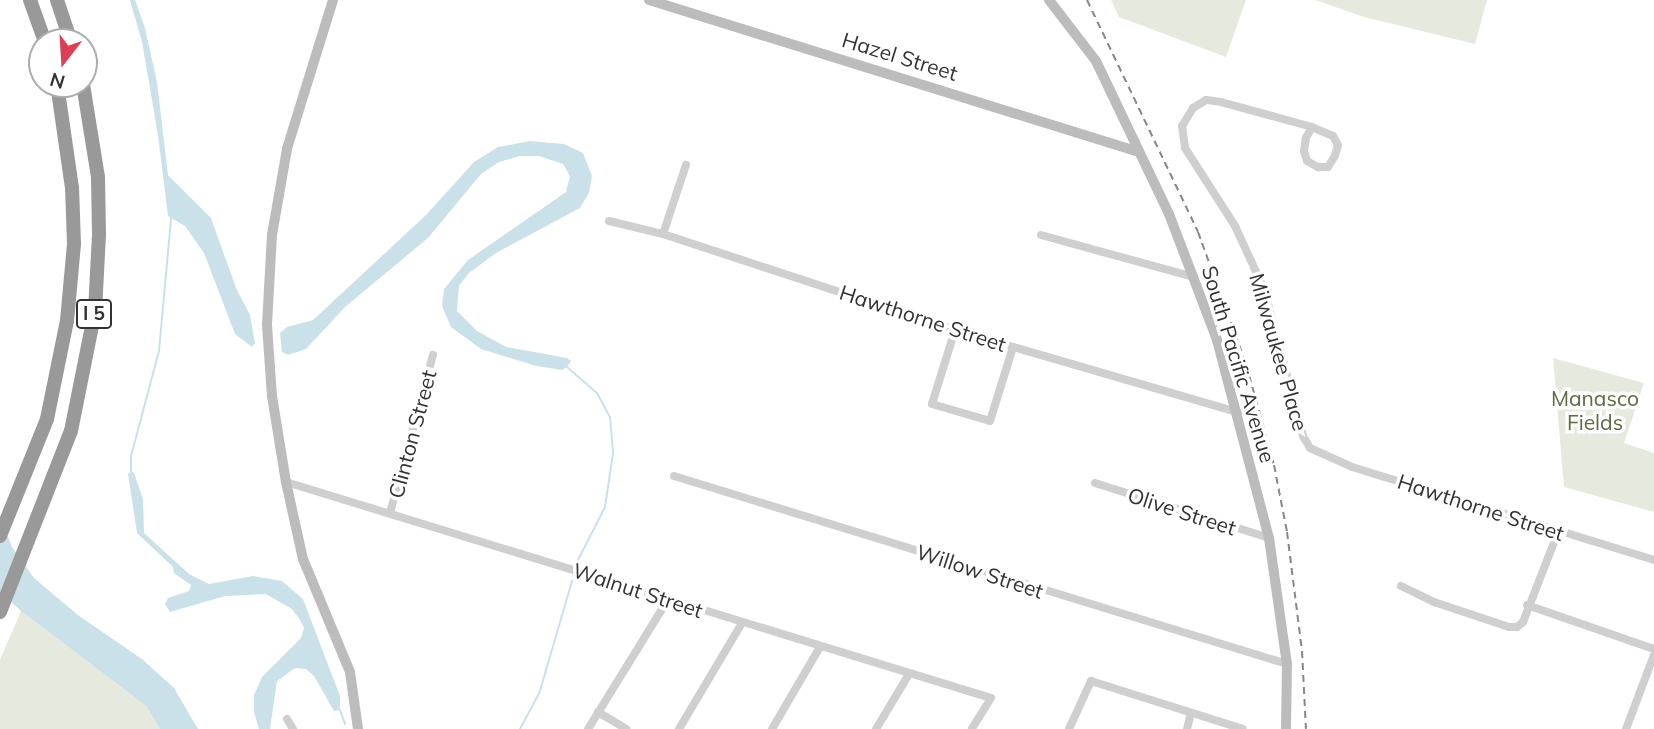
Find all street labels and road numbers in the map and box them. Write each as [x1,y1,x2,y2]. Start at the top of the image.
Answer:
street label: Hazel Street [839,27,961,85]
street label: South Pacific Avenue [1197,263,1281,465]
street label: Milwaukee Place [1244,270,1314,434]
street label: Hawthorne Street [837,279,1009,357]
road number: I 5 [75,298,113,330]
street label: Clinton Street [383,367,441,501]
street label: Hawthorne Street [1395,468,1567,546]
street label: Olive Street [1125,482,1239,540]
street label: Willow Street [913,539,1047,603]
street label: Walnut Street [570,557,706,623]

